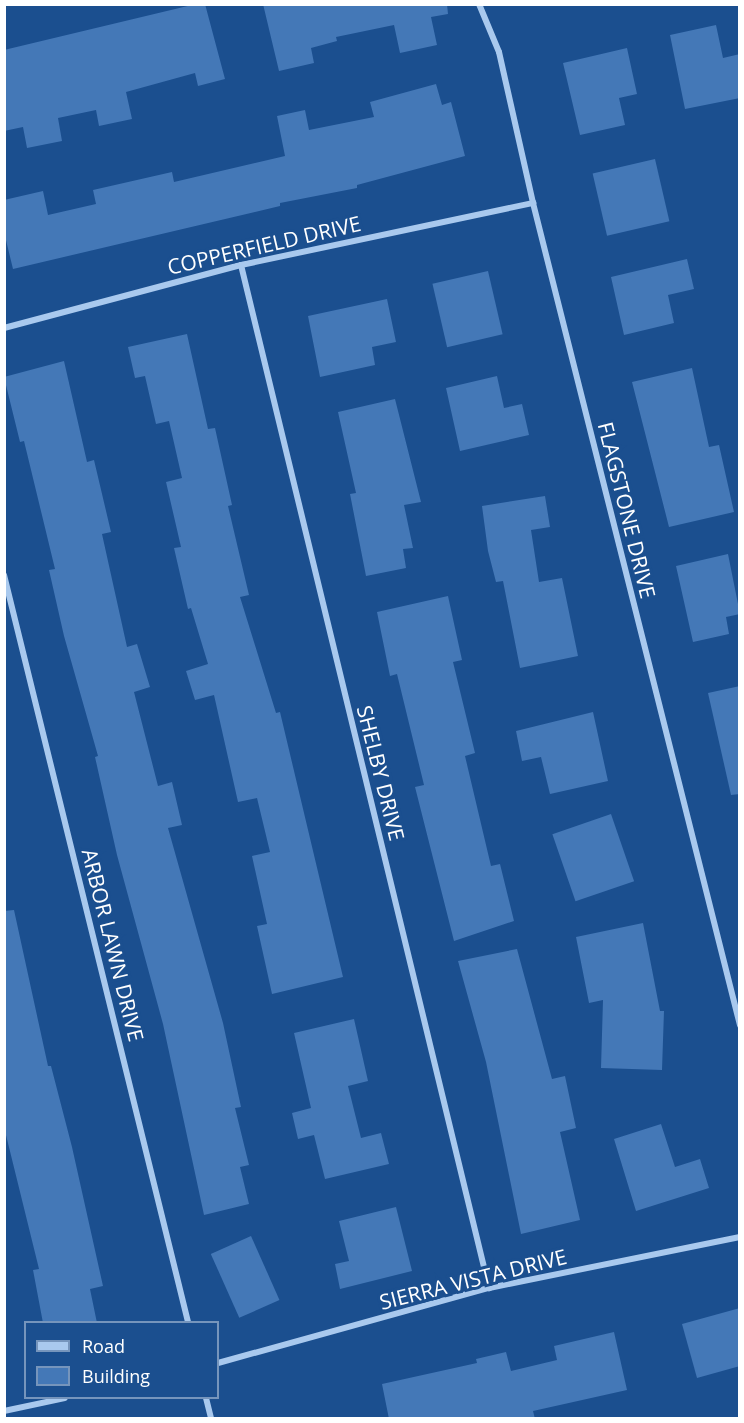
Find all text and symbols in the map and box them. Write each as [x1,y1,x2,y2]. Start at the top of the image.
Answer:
street label: COPPERFIELD DRIVE [165,210,363,280]
street label: FLAGSTONE DRIVE [593,419,661,601]
street label: SHELBY DRIVE [352,703,410,843]
street label: ARBOR LAWN DRIVE [77,846,149,1044]
street label: SIERRA VISTA DRIVE [377,1244,569,1314]
legend [24,1321,219,1399]
text: Road [82,1334,125,1358]
text: Building [82,1364,150,1388]

